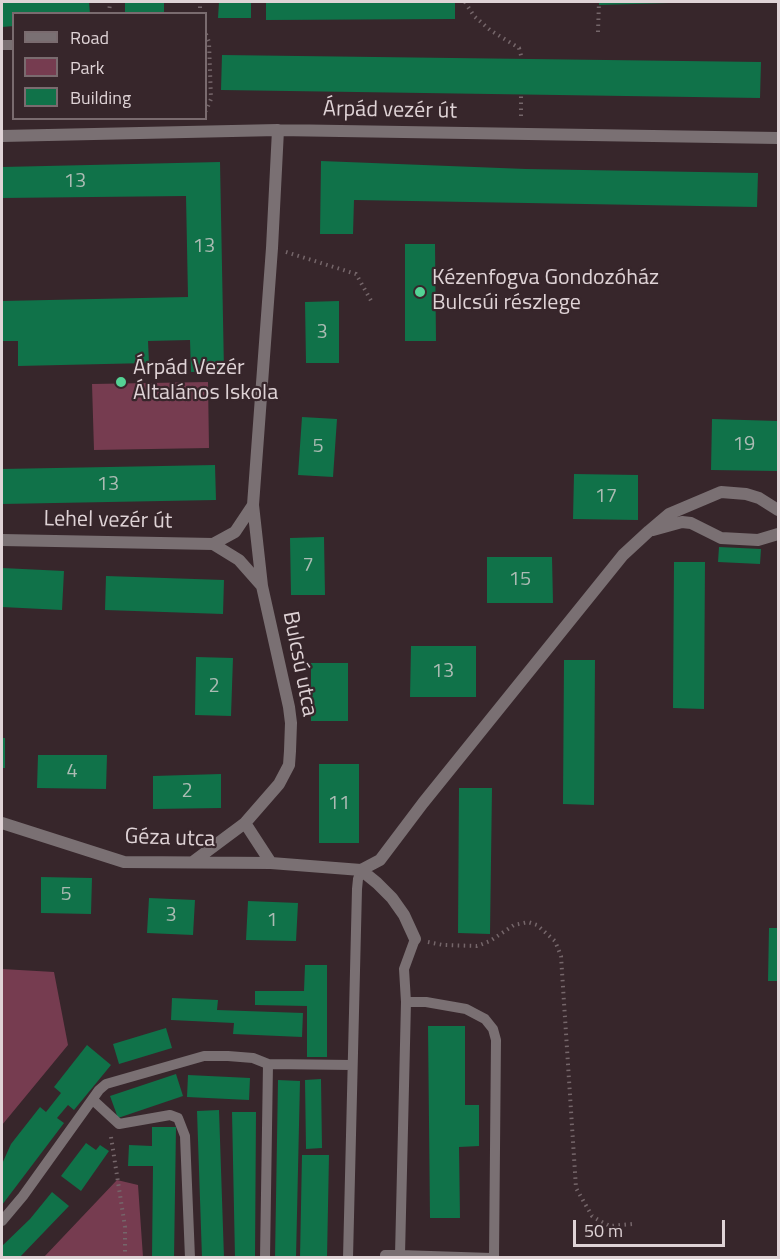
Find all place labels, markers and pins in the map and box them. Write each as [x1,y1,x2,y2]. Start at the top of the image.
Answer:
place label: Kézenfogva Gondozóház Bulcsúi részlege [432,266,659,318]
marker: Kézenfogva Gondozóház Bulcsúi részlege [413,285,427,299]
place label: Árpád Vezér Általános Iskola [133,356,278,408]
marker: Árpád Vezér Általános Iskola [114,375,128,389]

